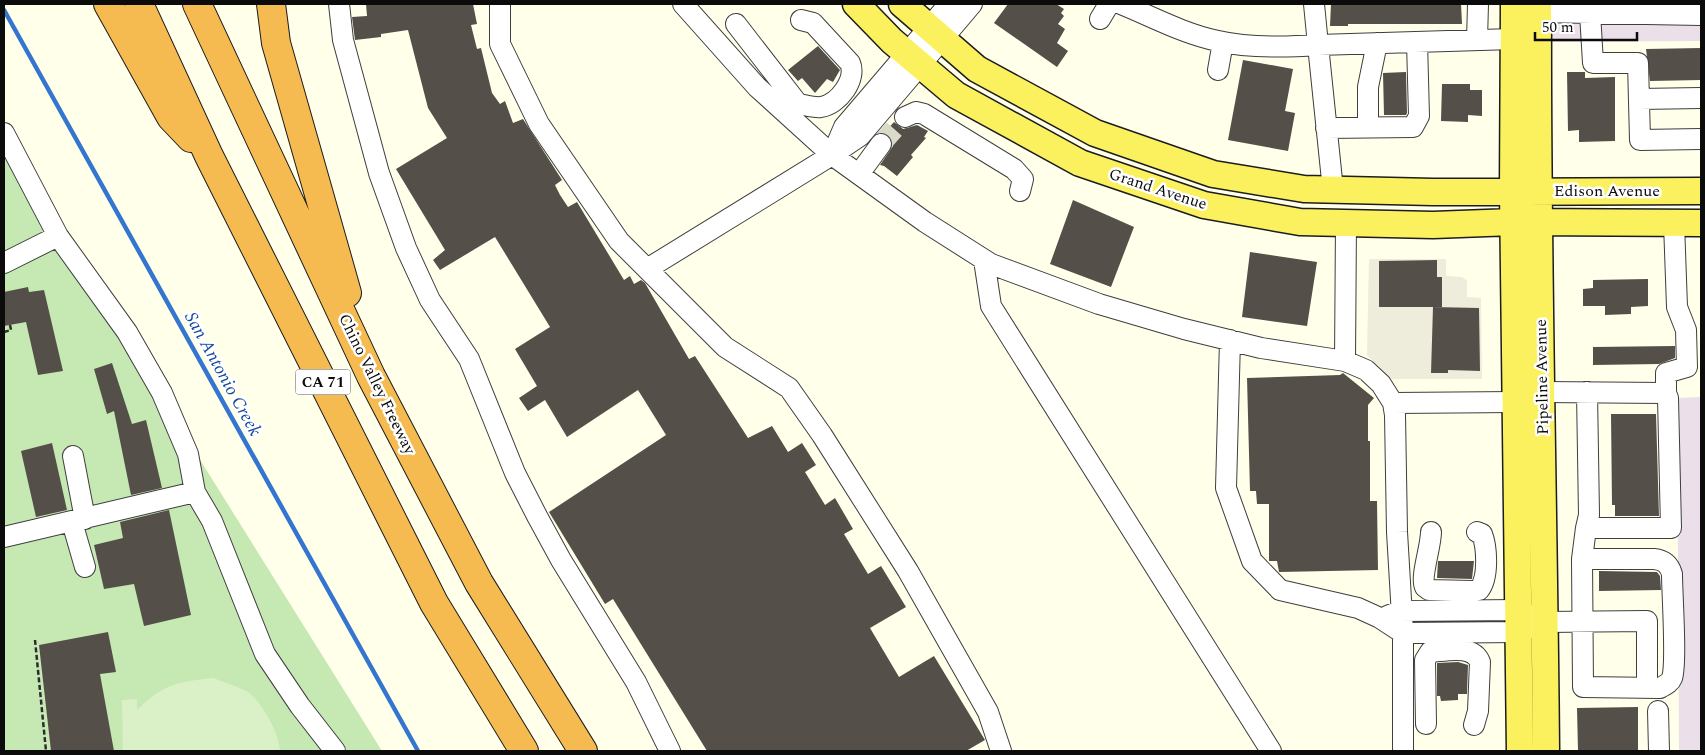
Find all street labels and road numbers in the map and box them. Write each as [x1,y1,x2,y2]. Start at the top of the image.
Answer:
street label: Grand Avenue [1106,162,1210,216]
street label: Edison Avenue [1554,179,1660,203]
street label: Chino Valley Freeway [332,309,422,460]
street label: Pipeline Avenue [1529,319,1555,435]
road number: CA 71 [296,370,350,394]

